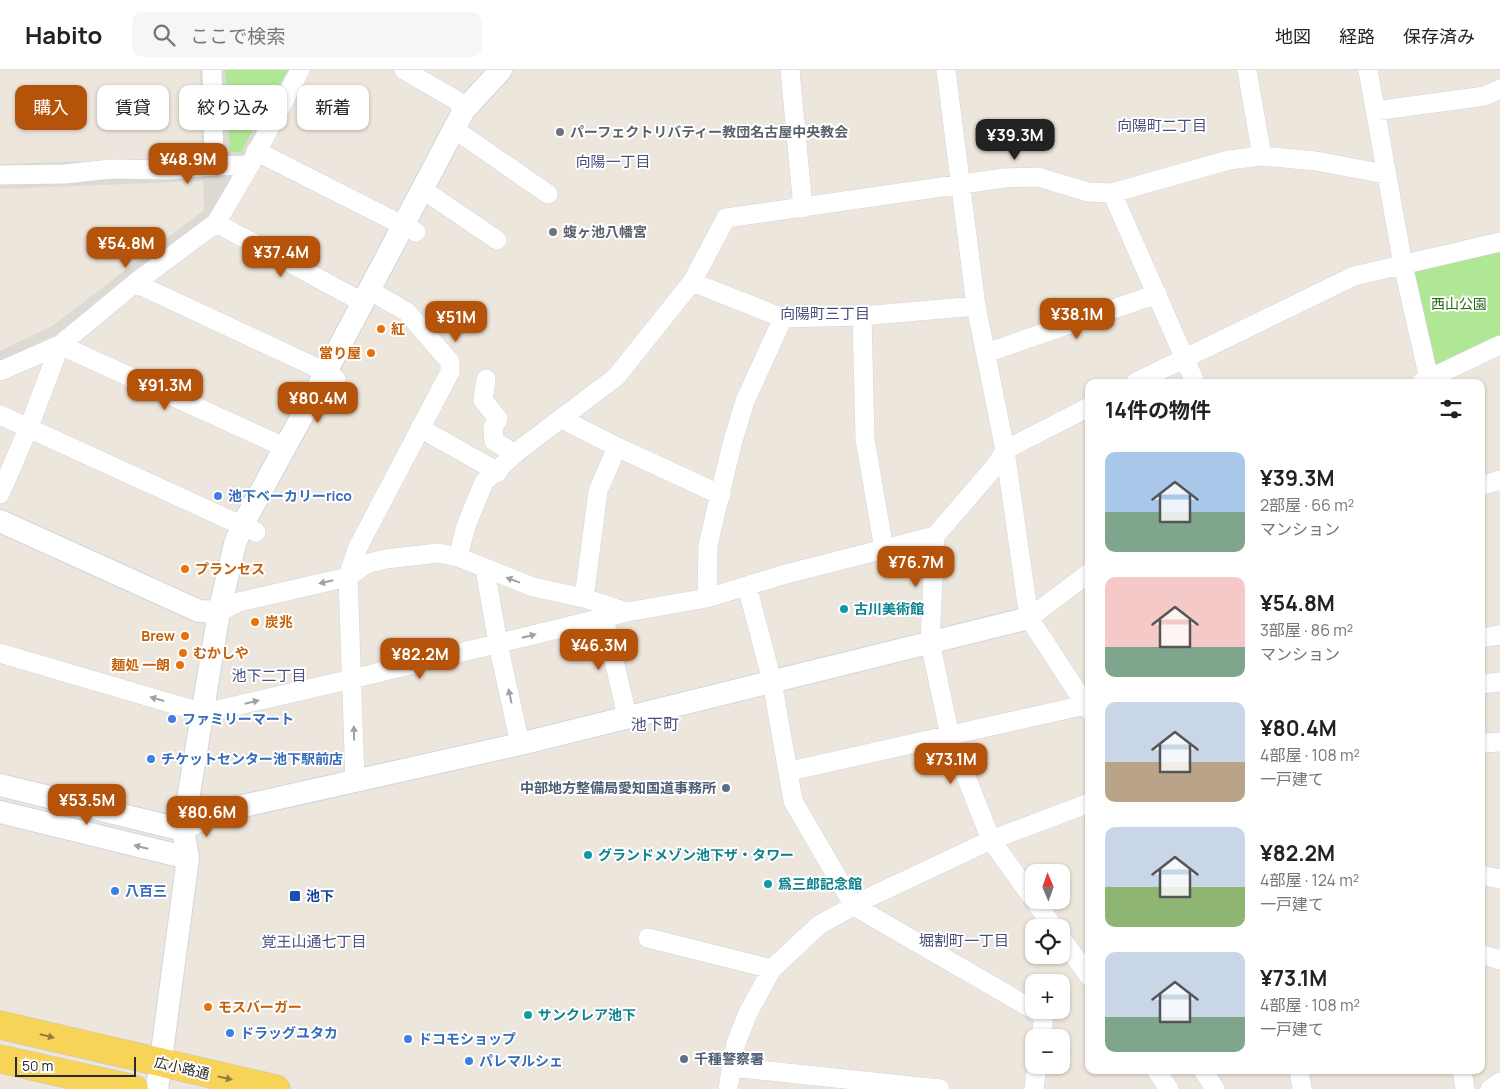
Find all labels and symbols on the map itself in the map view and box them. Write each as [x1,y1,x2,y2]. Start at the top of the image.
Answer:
district label: 向陽町二丁目 [1117,115,1207,136]
pin: ¥39.3M [974,118,1056,161]
place label: パーフェクトリバティー教団名古屋中央教会 [570,122,848,141]
marker: パーフェクトリバティー教団名古屋中央教会 [554,126,566,138]
pin: ¥48.9M [147,142,229,185]
district label: 向陽一丁目 [575,151,651,172]
place label: 蝮ヶ池八幡宮 [563,222,647,241]
pin: ¥54.8M [85,226,167,269]
marker: 蝮ヶ池八幡宮 [547,226,559,238]
pin: ¥37.4M [240,236,322,278]
park label: 西山公園 [1431,294,1487,313]
pin: ¥38.1M [1036,298,1118,340]
pin: ¥51M [426,300,486,343]
district label: 向陽町三丁目 [780,303,870,324]
place label: 紅 [391,319,405,338]
marker: 紅 [375,323,387,335]
place label: 當り屋 [319,343,361,362]
marker: 當り屋 [365,347,377,359]
pin: ¥91.3M [124,368,206,411]
pin: ¥80.4M [277,382,359,424]
place label: 池下ベーカリーrico [228,486,352,505]
marker: 池下ベーカリーrico [212,490,224,502]
pin: ¥76.7M [875,546,957,588]
place label: プランセス [195,559,265,578]
marker: プランセス [179,563,191,575]
one-way arrow [505,576,520,584]
one-way arrow [318,578,333,586]
place label: 古川美術館 [854,599,924,618]
marker: 古川美術館 [838,603,850,615]
place label: 炭兆 [265,612,293,631]
marker: 炭兆 [249,616,261,628]
place label: Brew [141,626,175,645]
pin: ¥46.3M [558,628,640,671]
marker: Brew [179,630,191,642]
one-way arrow [521,632,536,640]
pin: ¥82.2M [379,638,461,680]
place label: むかしや [193,643,249,662]
marker: むかしや [177,647,189,659]
place label: 麺処 一朗 [111,655,170,674]
marker: 麺処 一朗 [174,659,186,671]
district label: 池下二丁目 [231,665,307,686]
one-way arrow [505,688,513,704]
one-way arrow [150,695,165,703]
one-way arrow [244,698,259,706]
place label: ファミリーマート [182,709,294,728]
marker: ファミリーマート [166,713,178,725]
district label: 池下町 [631,713,679,735]
one-way arrow [350,725,358,741]
pin: ¥73.1M [910,742,992,785]
place label: チケットセンター池下駅前店 [161,749,343,768]
marker: チケットセンター池下駅前店 [145,753,157,765]
place label: 中部地方整備局愛知国道事務所 [520,778,716,797]
marker: 中部地方整備局愛知国道事務所 [720,782,732,794]
pin: ¥53.5M [46,784,128,826]
pin: ¥80.6M [166,796,248,838]
one-way arrow [133,843,148,851]
place label: グランドメゾン池下ザ・タワー [598,845,794,864]
marker: グランドメゾン池下ザ・タワー [582,849,594,861]
north arrow [1025,864,1070,909]
place label: 爲三郎記念館 [778,874,862,893]
marker: 爲三郎記念館 [762,878,774,890]
place label: 八百三 [125,881,167,900]
marker: 八百三 [109,885,121,897]
place label: 池下 [306,886,334,905]
marker: 池下 [288,889,302,903]
district label: 堀割町一丁目 [919,930,1009,951]
district label: 覚王山通七丁目 [261,931,367,952]
place label: モスバーガー [218,997,302,1016]
marker: モスバーガー [202,1001,214,1013]
place label: サンクレア池下 [538,1005,636,1024]
marker: サンクレア池下 [522,1009,534,1021]
place label: ドラッグユタカ [240,1023,338,1042]
marker: ドラッグユタカ [224,1027,236,1039]
place label: ドコモショップ [418,1029,516,1048]
one-way arrow [40,1032,55,1040]
marker: ドコモショップ [402,1033,414,1045]
place label: 千種警察署 [694,1049,764,1068]
place label: パレマルシェ [479,1051,563,1070]
street label: 広小路通 [153,1052,212,1083]
marker: 千種警察署 [678,1053,690,1065]
scale bar [15,1054,136,1077]
marker: パレマルシェ [463,1055,475,1067]
one-way arrow [218,1074,233,1082]

